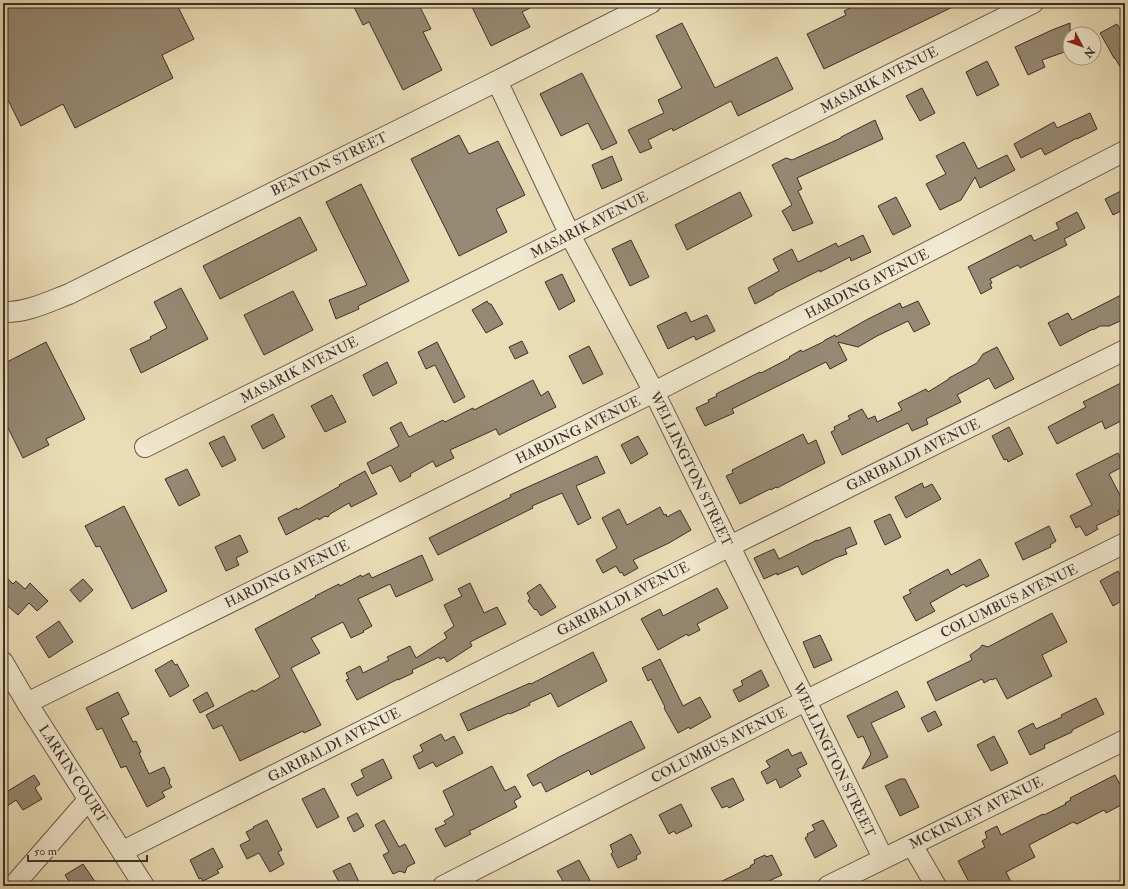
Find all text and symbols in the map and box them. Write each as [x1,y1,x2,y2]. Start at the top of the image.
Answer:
north arrow [1062,26,1102,66]
street label: MASARIK AVENUE [817,43,941,117]
text: N [1080,43,1098,61]
street label: BENTON STREET [268,128,391,200]
street label: MASARIK AVENUE [527,188,651,262]
street label: HARDING AVENUE [802,245,932,323]
street label: MASARIK AVENUE [237,333,361,407]
street label: WELLINGTON STREET [646,388,736,550]
street label: HARDING AVENUE [513,392,643,468]
street label: GARIBALDI AVENUE [843,415,983,495]
street label: HARDING AVENUE [222,536,352,612]
street label: GARIBALDI AVENUE [554,558,692,640]
street label: COLUMBUS AVENUE [938,560,1080,642]
street label: WELLINGTON STREET [789,679,879,841]
street label: COLUMBUS AVENUE [648,703,790,787]
street label: GARIBALDI AVENUE [265,704,403,786]
street label: LARKIN COURT [35,722,111,827]
street label: MCKINLEY AVENUE [906,773,1046,853]
scale bar [28,837,147,863]
text: 50 m [34,844,58,859]

